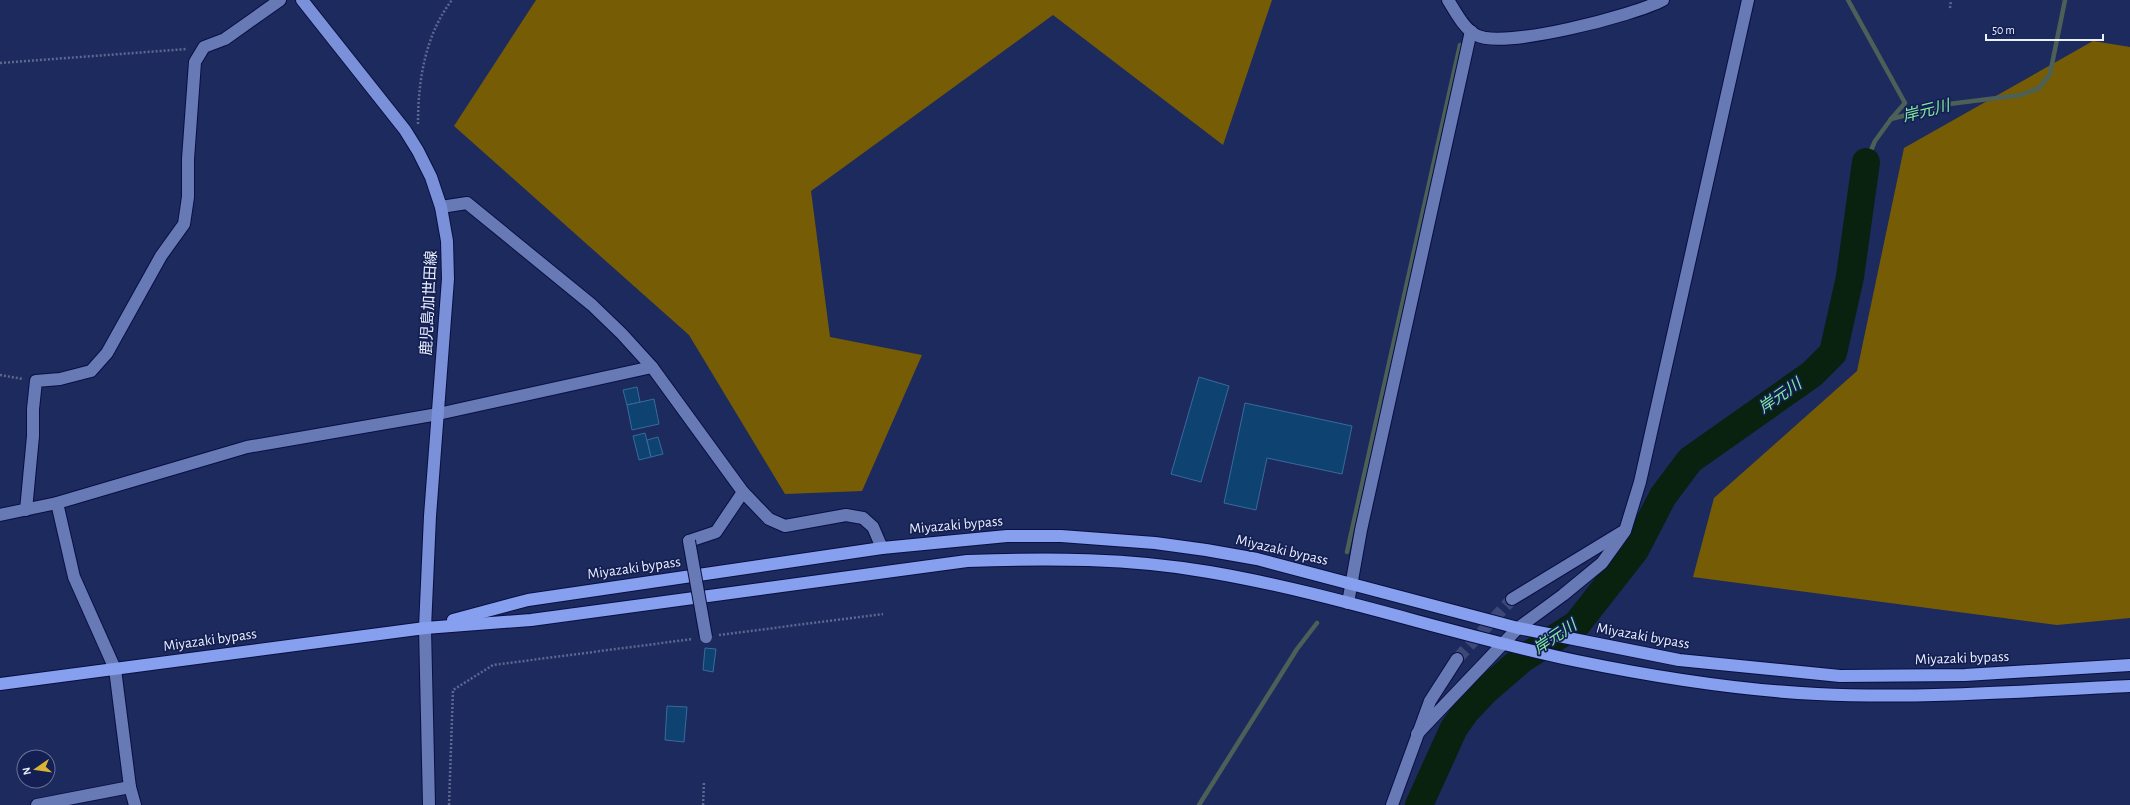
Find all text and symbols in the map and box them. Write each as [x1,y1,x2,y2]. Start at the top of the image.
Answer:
scale bar [1986,16,2103,42]
text: 50 m [1992,24,2015,36]
water label: 岸元川 [1901,96,1953,125]
street label: 鹿児島加世田線 [418,250,439,356]
water label: 岸元川 [1755,374,1806,416]
street label: Miyazaki bypass [908,513,1004,537]
street label: Miyazaki bypass [1234,532,1330,568]
street label: Miyazaki bypass [586,554,682,582]
water label: 岸元川 [1530,615,1581,657]
street label: Miyazaki bypass [1595,620,1691,652]
street label: Miyazaki bypass [162,626,258,654]
street label: Miyazaki bypass [1915,649,2009,667]
north arrow [16,749,56,789]
text: N [21,766,33,776]

